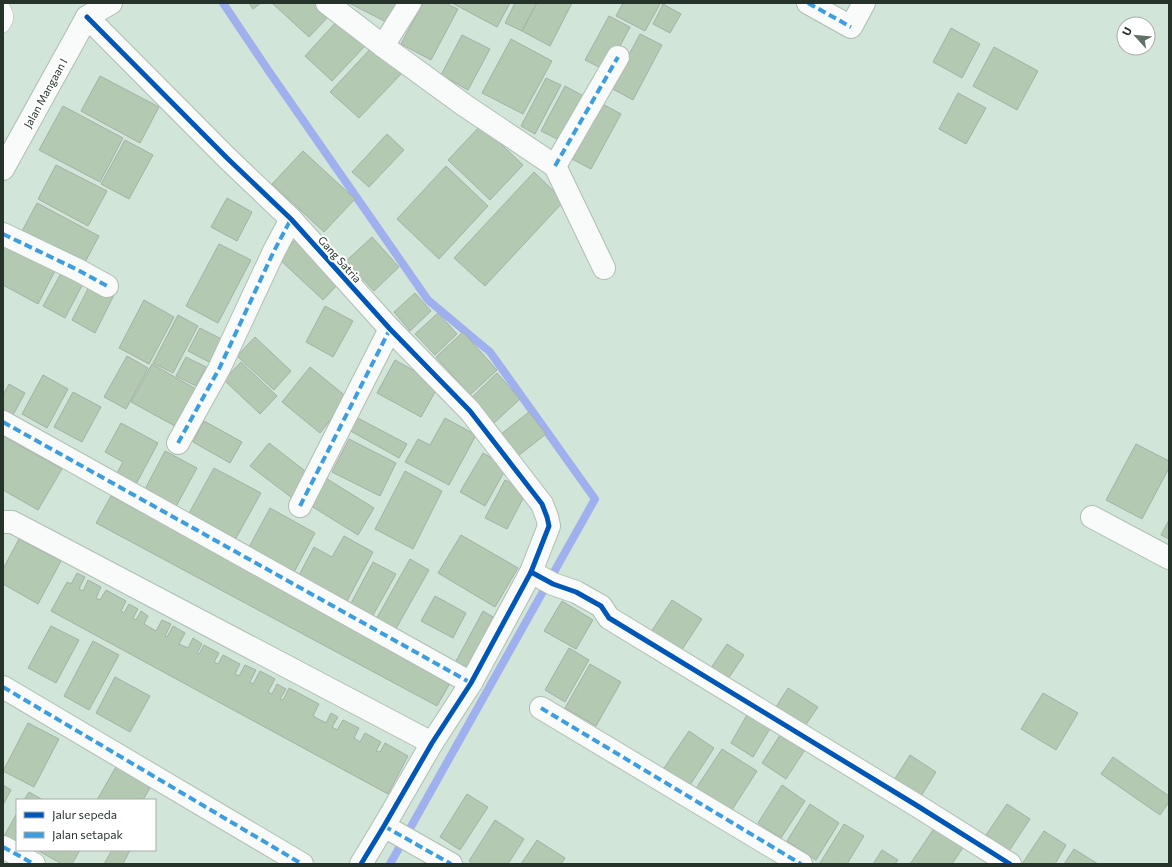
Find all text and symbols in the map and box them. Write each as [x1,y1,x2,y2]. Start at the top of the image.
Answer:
north arrow [1116,16,1156,56]
text: U [1119,25,1134,38]
street label: Jalan Mangaan I [21,56,70,130]
street label: Gang Satria [316,233,364,285]
legend [16,799,156,851]
text: Jalur sepeda [52,807,117,822]
text: Jalan setapak [52,827,124,842]

